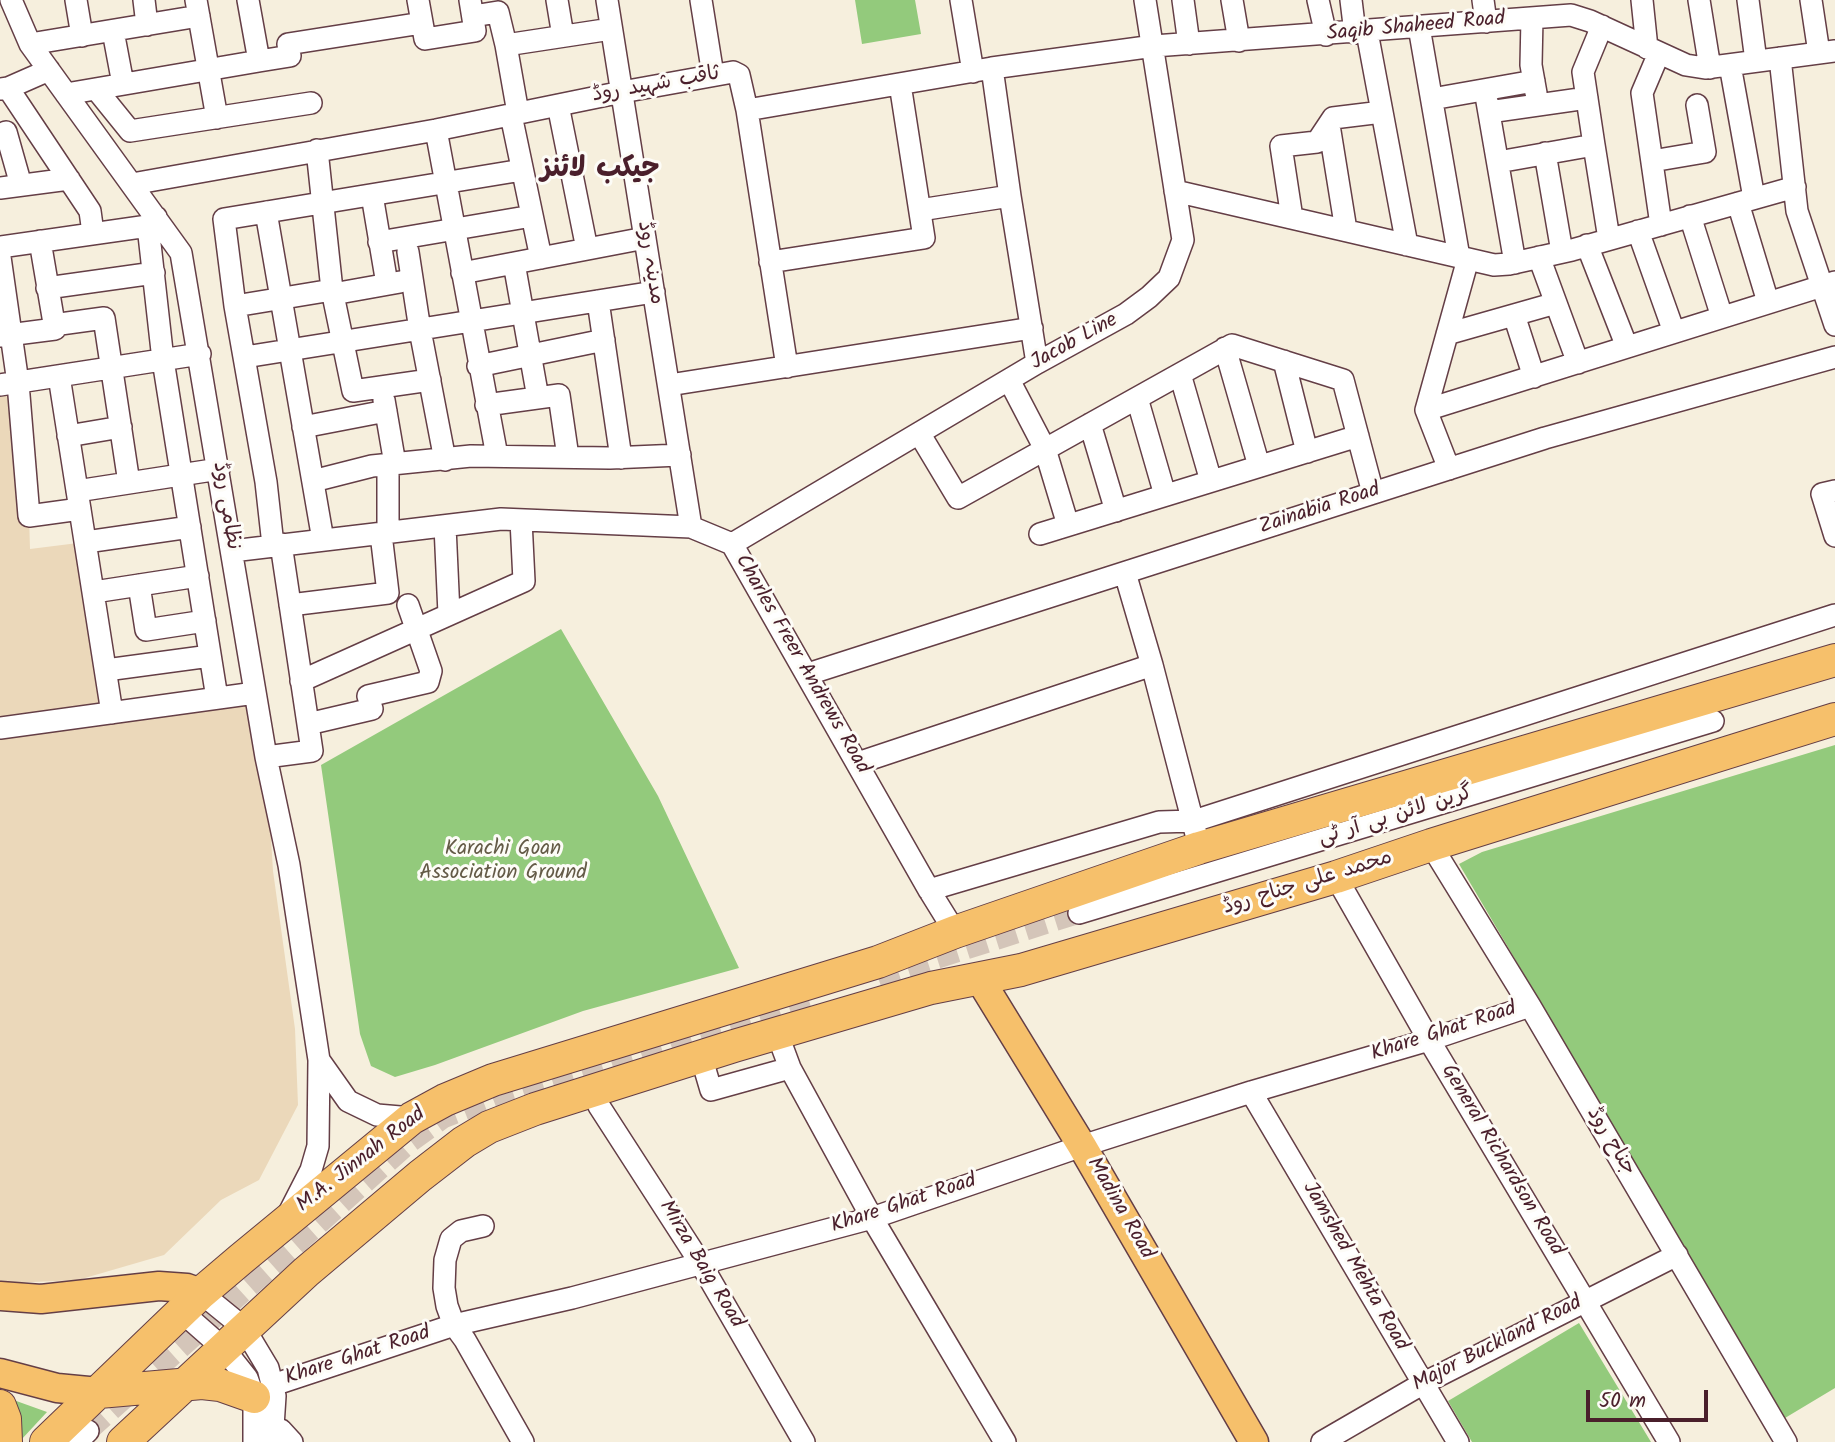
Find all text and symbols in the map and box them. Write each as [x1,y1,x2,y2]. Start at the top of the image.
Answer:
street label: Saqib Shaheed Road [1326,8,1506,48]
street label: ثاقب شہید روڈ [590,62,722,110]
district label: جیکب لائنز [540,154,660,188]
street label: مدینہ روڈ [630,220,668,306]
street label: Jacob Line [1027,309,1123,377]
street label: نظامی روڈ [206,460,244,552]
street label: Zainabia Road [1257,479,1383,541]
street label: Charles Freer Andrews Road [728,551,874,779]
street label: گرین لائن بی آر ٹی [1316,782,1476,852]
park label: Karachi Goan Association Ground [419,837,587,887]
street label: محمد علی جناح روڈ [1220,846,1396,922]
street label: Khare Ghat Road [1368,998,1520,1068]
street label: General Richardson Road [1434,1061,1568,1261]
street label: M.A. Jinnah Road [293,1103,431,1219]
street label: جناح روڈ [1580,1103,1640,1181]
street label: Madina Road [1080,1154,1158,1264]
street label: Khare Ghat Road [828,1170,980,1240]
street label: Jamshed Mehta Road [1295,1178,1413,1356]
street label: Mirza Baig Road [652,1196,748,1334]
street label: Major Buckland Road [1409,1291,1587,1399]
street label: Khare Ghat Road [282,1322,434,1392]
scale bar [1590,1376,1713,1420]
text: 50 m [1599,1385,1646,1418]

